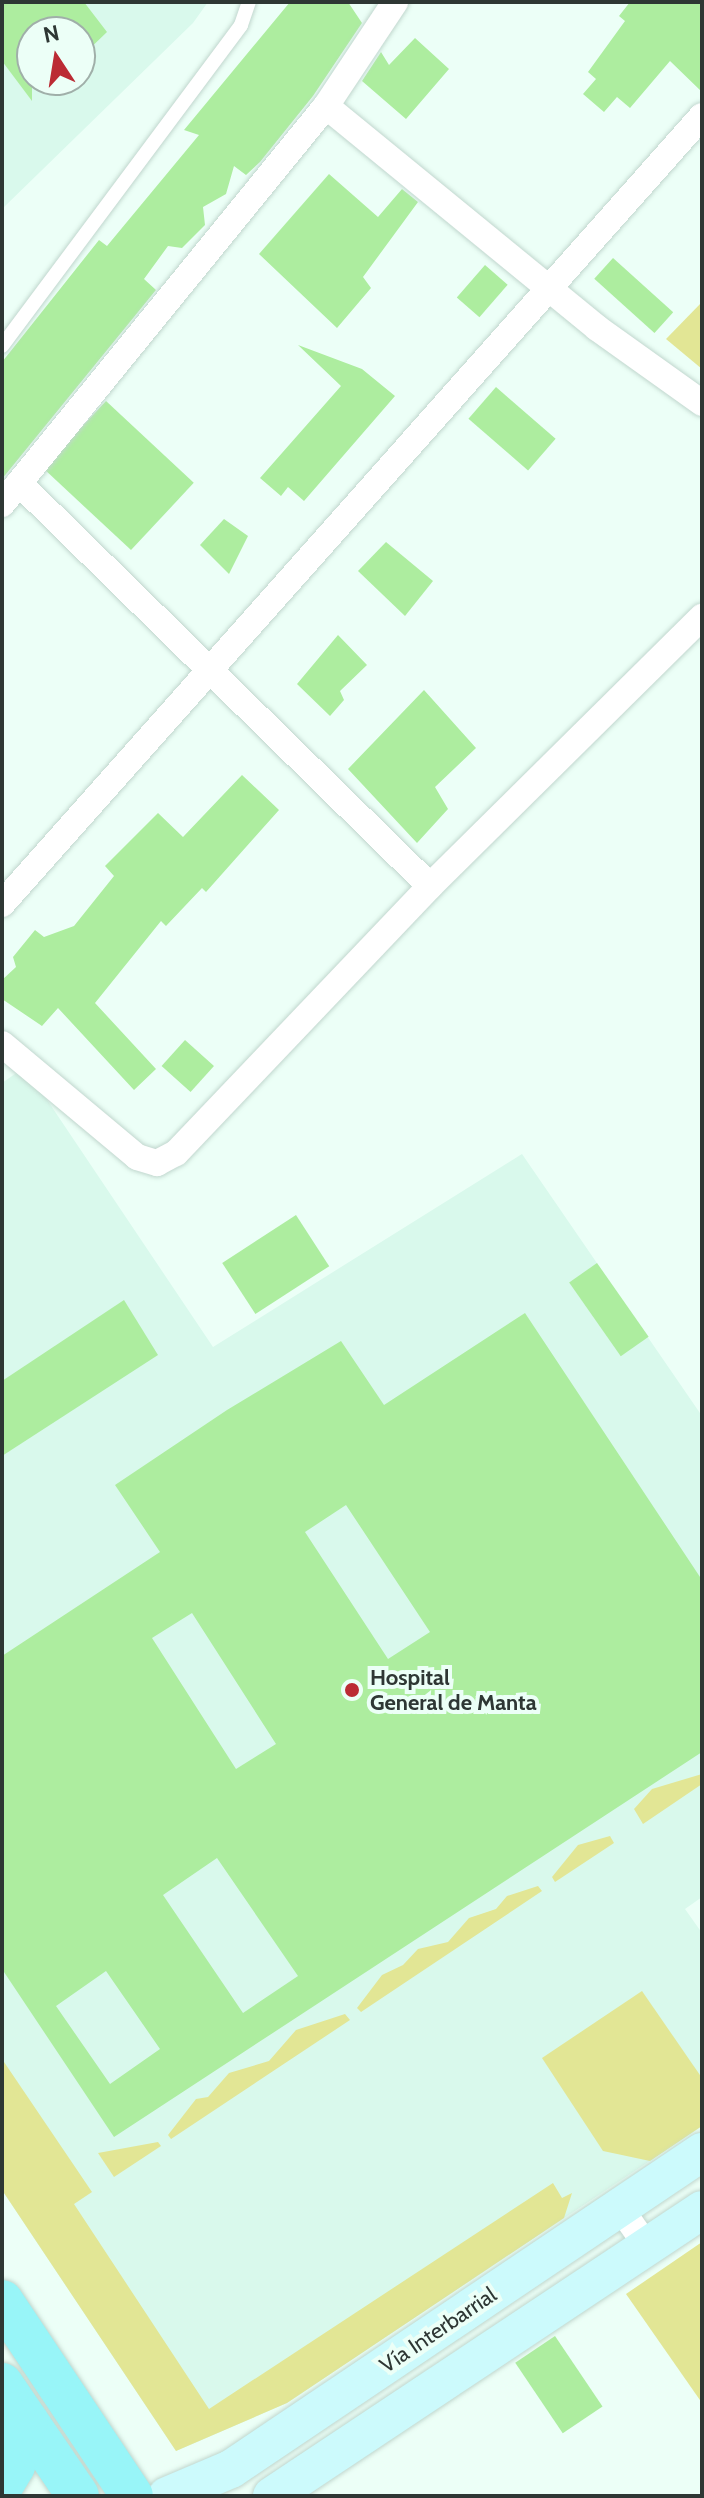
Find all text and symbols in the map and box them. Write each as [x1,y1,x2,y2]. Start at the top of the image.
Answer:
north arrow [16,16,96,96]
text: N [41,19,62,49]
place label: Hospital General de Manta [370,1664,537,1716]
marker: Hospital General de Manta [341,1679,363,1701]
street label: Vía Interbarrial [375,2281,501,2379]

